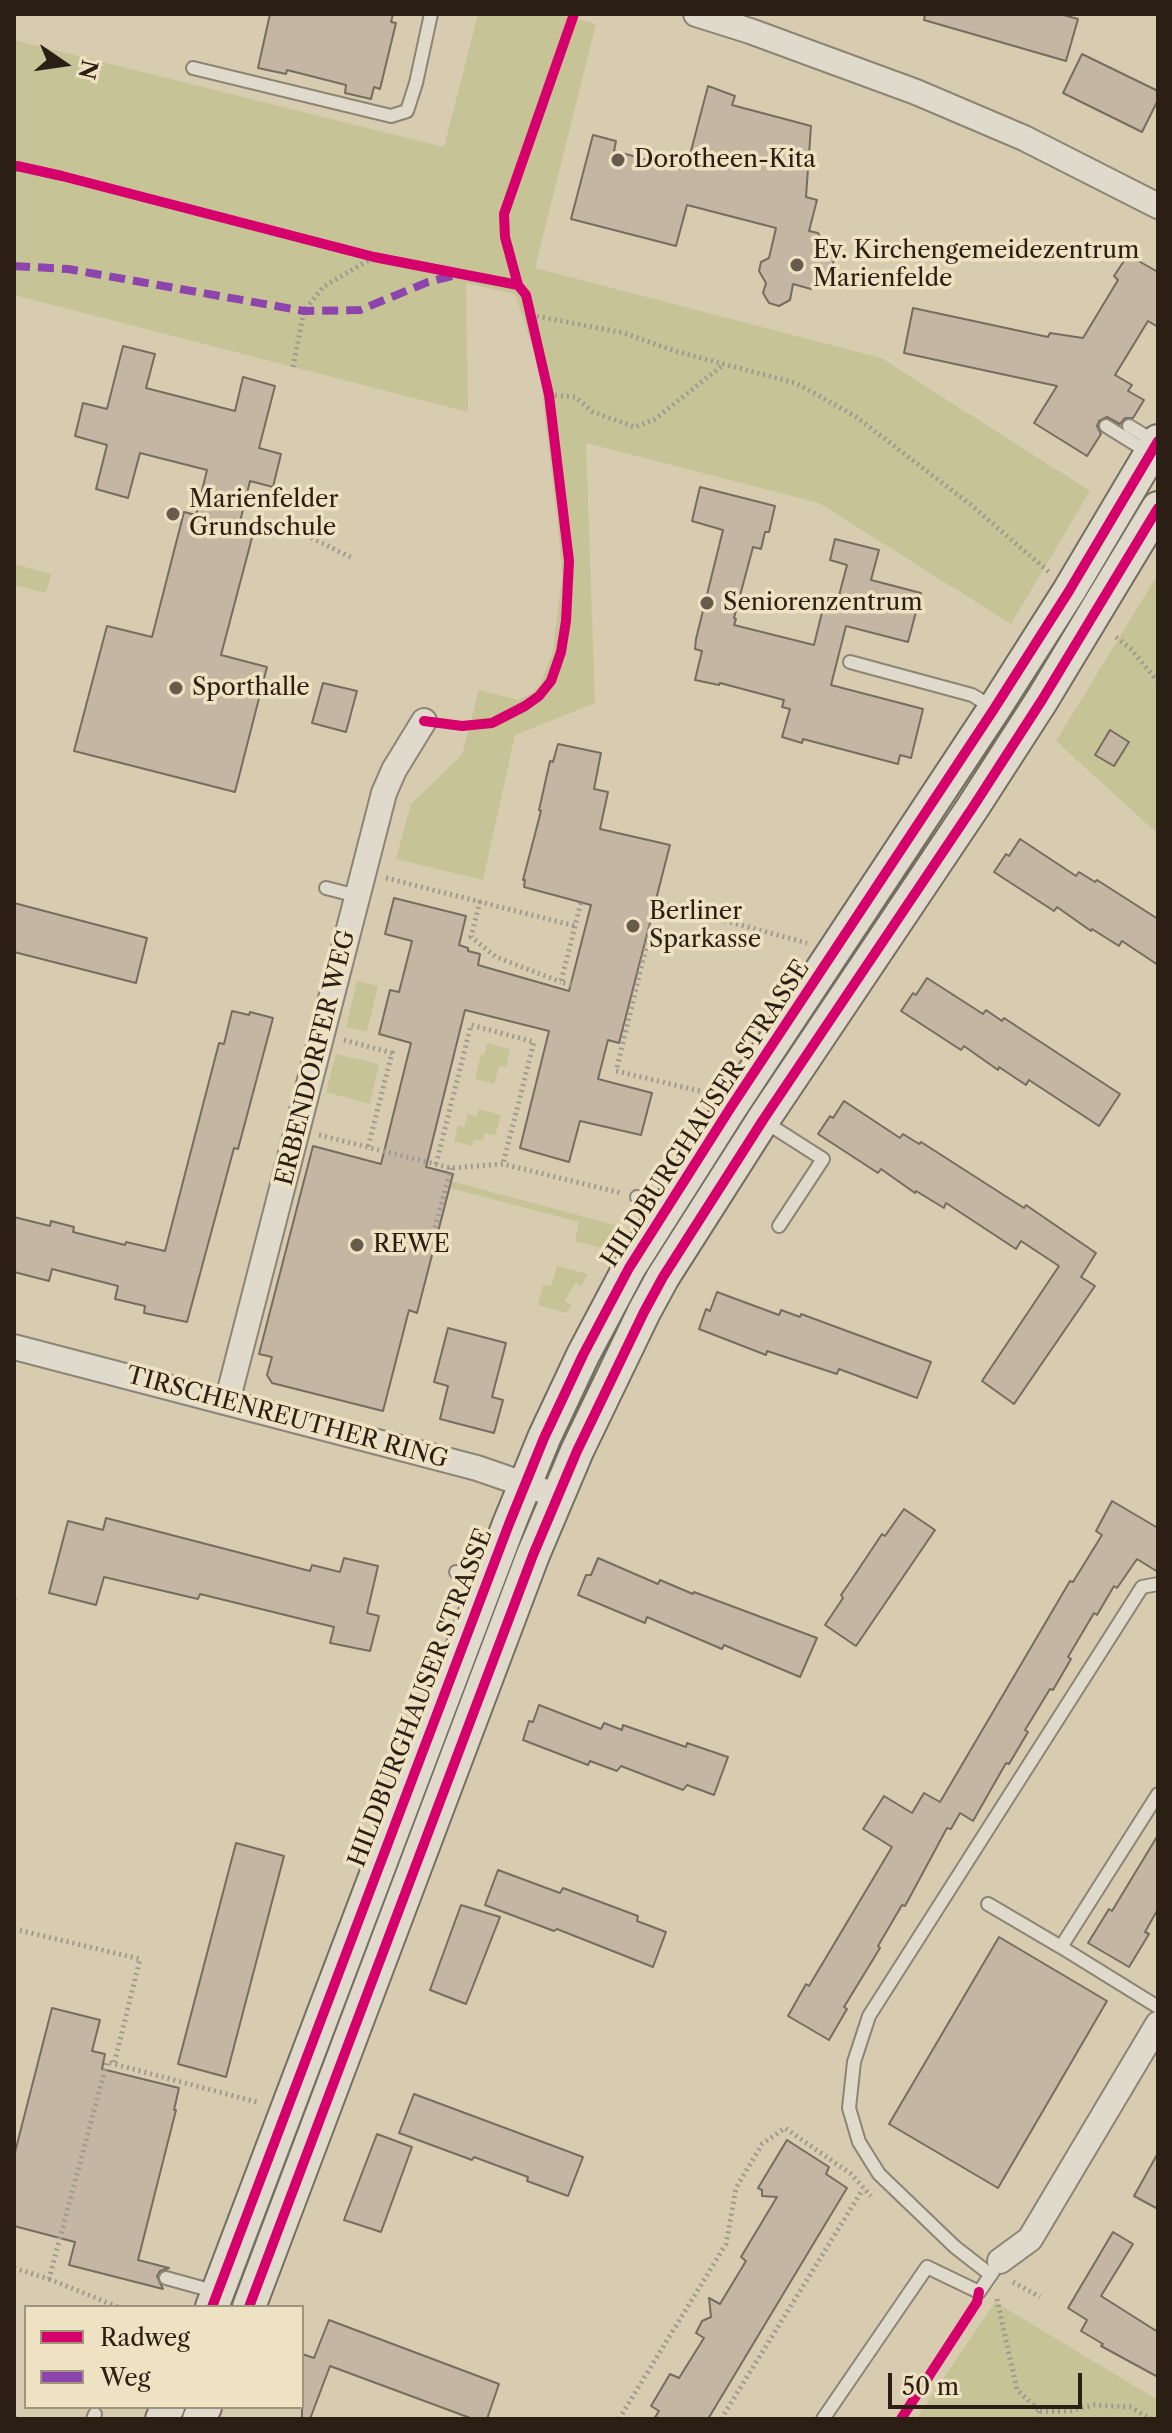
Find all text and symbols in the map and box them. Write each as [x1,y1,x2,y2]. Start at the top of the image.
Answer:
north arrow [24,24,104,104]
text: N [73,57,103,82]
place label: Dorotheen-Kita [634,146,816,174]
marker: Dorotheen-Kita [609,151,627,169]
place label: Ev. Kirchengemeidezentrum Marienfelde [813,237,1139,293]
marker: Ev. Kirchengemeidezentrum Marienfelde [788,256,806,274]
place label: Marienfelder Grundschule [189,486,339,542]
marker: Marienfelder Grundschule [164,505,182,523]
place label: Seniorenzentrum [723,589,923,617]
marker: Seniorenzentrum [698,594,716,612]
place label: Sporthalle [192,674,310,702]
marker: Sporthalle [167,679,185,697]
place label: Berliner Sparkasse [649,898,761,954]
marker: Berliner Sparkasse [624,917,642,935]
street label: ERBENDORFER WEG [270,927,362,1189]
street label: HILDBURGHAUSER STRASSE [596,955,816,1273]
place label: REWE [373,1231,450,1259]
marker: REWE [348,1236,366,1254]
street label: TIRSCHENREUTHER RING [123,1361,451,1475]
street label: HILDBURGHAUSER STRASSE [343,1525,499,1871]
legend [24,2305,304,2409]
text: Radweg [100,2323,190,2352]
scale bar [892,2357,1086,2407]
text: Weg [100,2363,150,2392]
text: 50 m [902,2372,959,2401]

